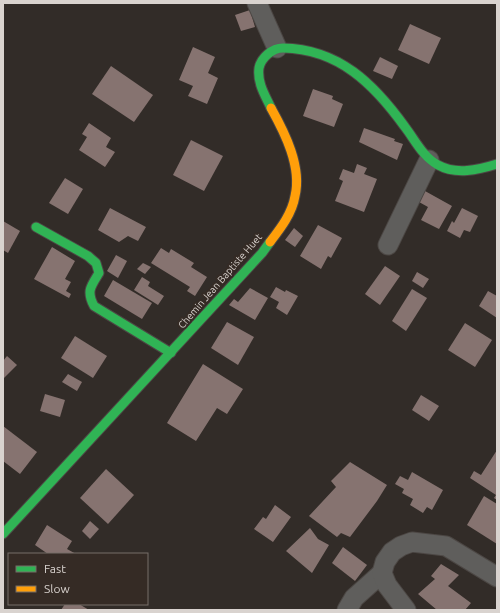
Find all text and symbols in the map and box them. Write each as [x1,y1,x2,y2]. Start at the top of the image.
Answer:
street label: Chemin Jean Baptiste Huet [176,231,264,331]
legend [8,553,148,605]
text: Fast [44,562,66,575]
text: Slow [44,582,70,595]

